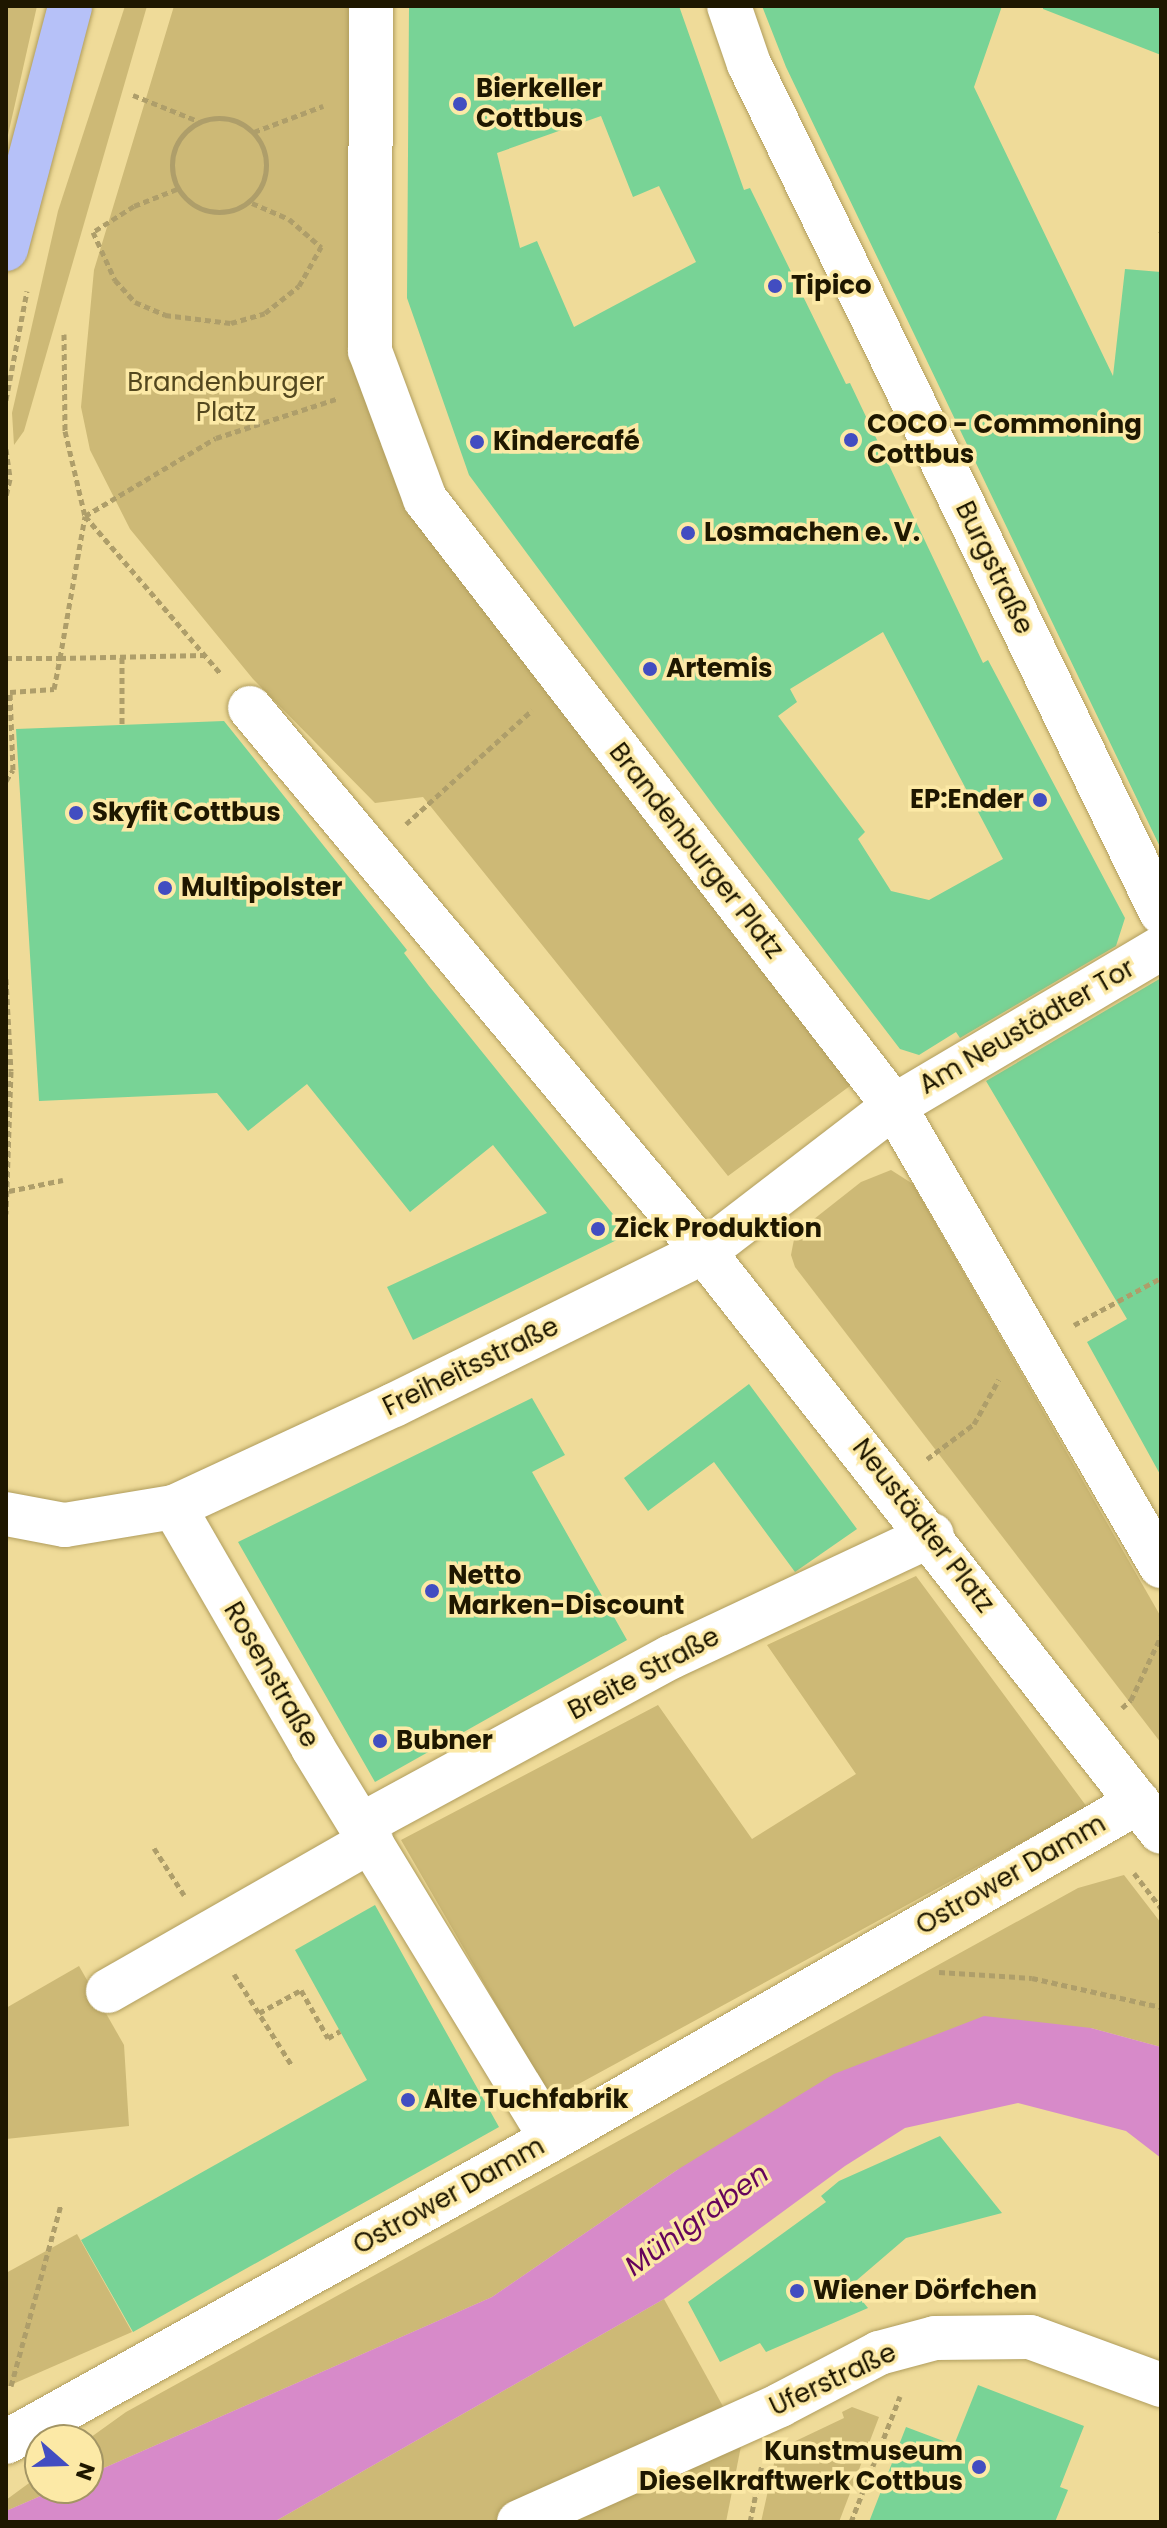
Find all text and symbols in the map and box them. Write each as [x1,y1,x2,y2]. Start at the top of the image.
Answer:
place label: Bierkeller Cottbus [476,73,603,134]
marker: Bierkeller Cottbus [451,95,469,113]
place label: Tipico [791,270,872,302]
marker: Tipico [766,277,784,295]
park label: Brandenburger Platz [127,367,325,428]
place label: COCO - Commoning Cottbus [867,409,1142,470]
place label: Kindercafé [493,426,640,458]
marker: COCO - Commoning Cottbus [842,431,860,449]
marker: Kindercafé [468,433,486,451]
street label: Burgstraße [948,496,1040,640]
place label: Losmachen e. V. [704,517,920,549]
marker: Losmachen e. V. [679,524,697,542]
place label: Artemis [666,653,773,685]
marker: Artemis [641,660,659,678]
street label: Brandenburger Platz [602,737,790,965]
place label: EP:Ender [910,784,1024,816]
marker: EP:Ender [1031,791,1049,809]
place label: Skyfit Cottbus [92,797,281,829]
marker: Skyfit Cottbus [67,804,85,822]
place label: Multipolster [181,872,342,904]
marker: Multipolster [156,879,174,897]
street label: Am Neustädter Tor [914,953,1140,1101]
place label: Zick Produktion [614,1213,822,1245]
marker: Zick Produktion [589,1220,607,1238]
street label: Freiheitsstraße [378,1311,564,1423]
street label: Neustädter Platz [846,1433,1000,1619]
place label: Netto Marken-Discount [448,1560,684,1622]
marker: Netto Marken-Discount [423,1582,441,1600]
street label: Rosenstraße [217,1597,325,1753]
street label: Breite Straße [563,1621,725,1727]
place label: Bubner [396,1725,493,1757]
marker: Bubner [371,1732,389,1750]
street label: Ostrower Damm [911,1808,1111,1942]
place label: Alte Tuchfabrik [424,2084,629,2116]
marker: Alte Tuchfabrik [399,2091,417,2109]
street label: Ostrower Damm [348,2131,550,2261]
water label: Mühlgraben [619,2157,775,2283]
place label: Wiener Dörfchen [813,2275,1037,2307]
marker: Wiener Dörfchen [788,2282,806,2300]
street label: Uferstraße [765,2337,901,2423]
north arrow [24,2424,104,2504]
place label: Kunstmuseum Dieselkraftwerk Cottbus [639,2436,963,2498]
marker: Kunstmuseum Dieselkraftwerk Cottbus [970,2458,988,2476]
text: N [68,2459,103,2485]

